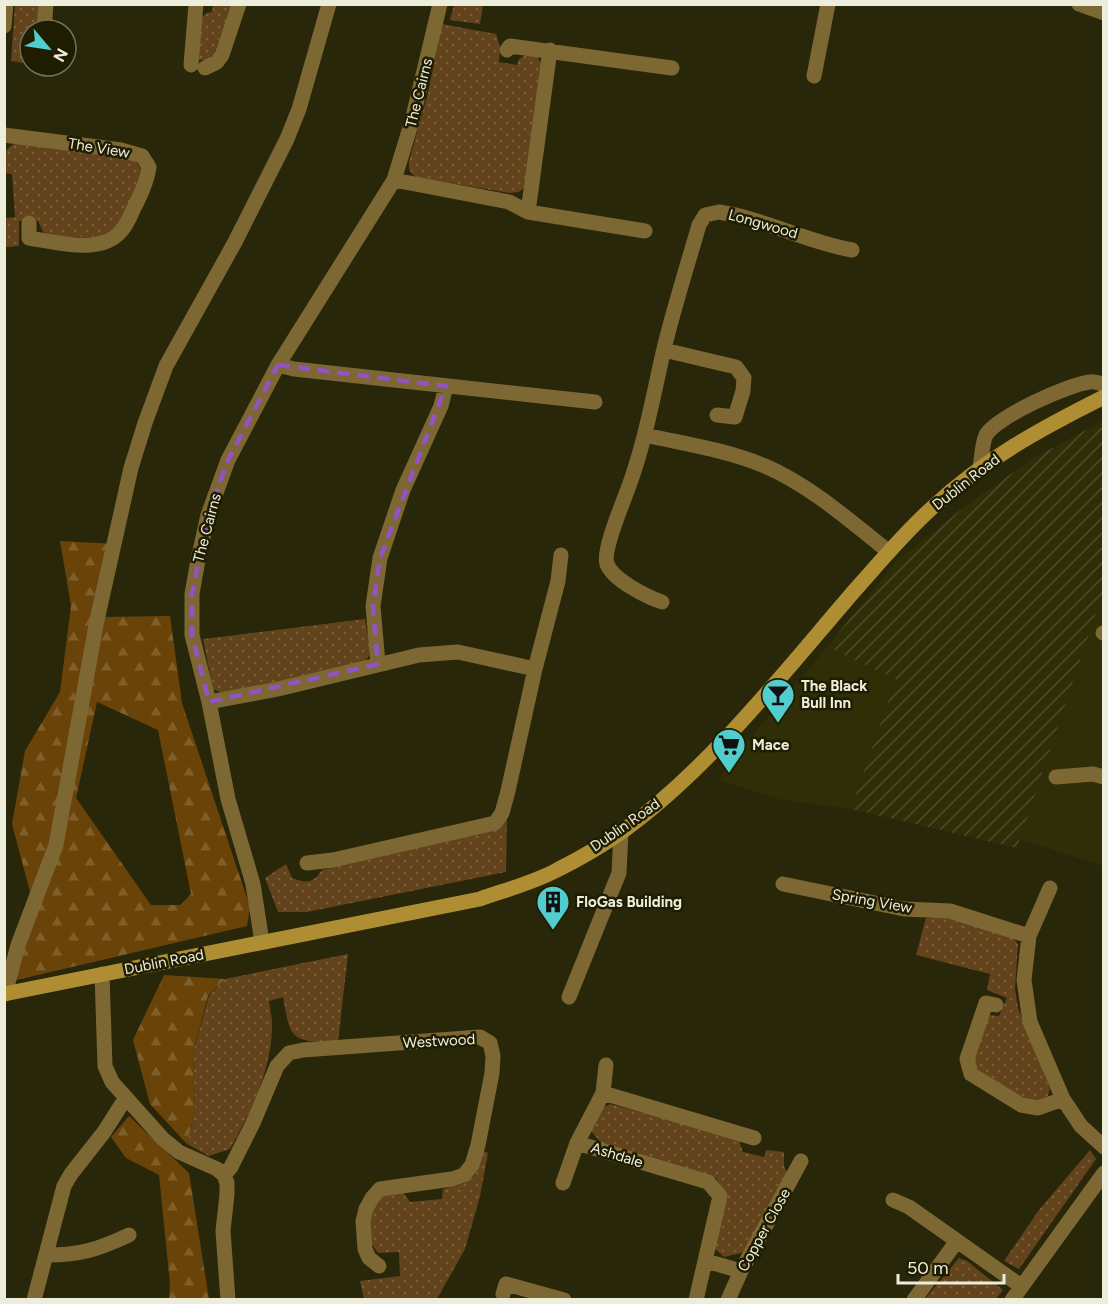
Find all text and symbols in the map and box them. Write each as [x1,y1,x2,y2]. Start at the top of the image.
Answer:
north arrow [18,18,78,78]
text: N [49,45,72,65]
street label: The Cairns [402,56,436,130]
street label: The View [67,134,131,162]
street label: Longwood [726,206,800,242]
street label: Dublin Road [929,450,1003,514]
street label: The Cairns [189,491,225,565]
bar icon: The Black Bull Inn [760,677,796,724]
place label: The Black Bull Inn [801,677,867,712]
supermarket icon: Mace [711,727,747,774]
place label: Mace [752,736,790,754]
street label: Dublin Road [587,794,663,856]
building icon: FloGas Building [535,884,571,931]
street label: Spring View [830,885,914,917]
place label: FloGas Building [576,893,682,911]
street label: Dublin Road [123,945,205,979]
street label: Westwood [402,1030,476,1052]
street label: Ashdale [589,1139,645,1171]
street label: Copper Close [734,1185,794,1275]
scale bar [898,1247,1004,1285]
text: 50 m [907,1257,949,1279]

